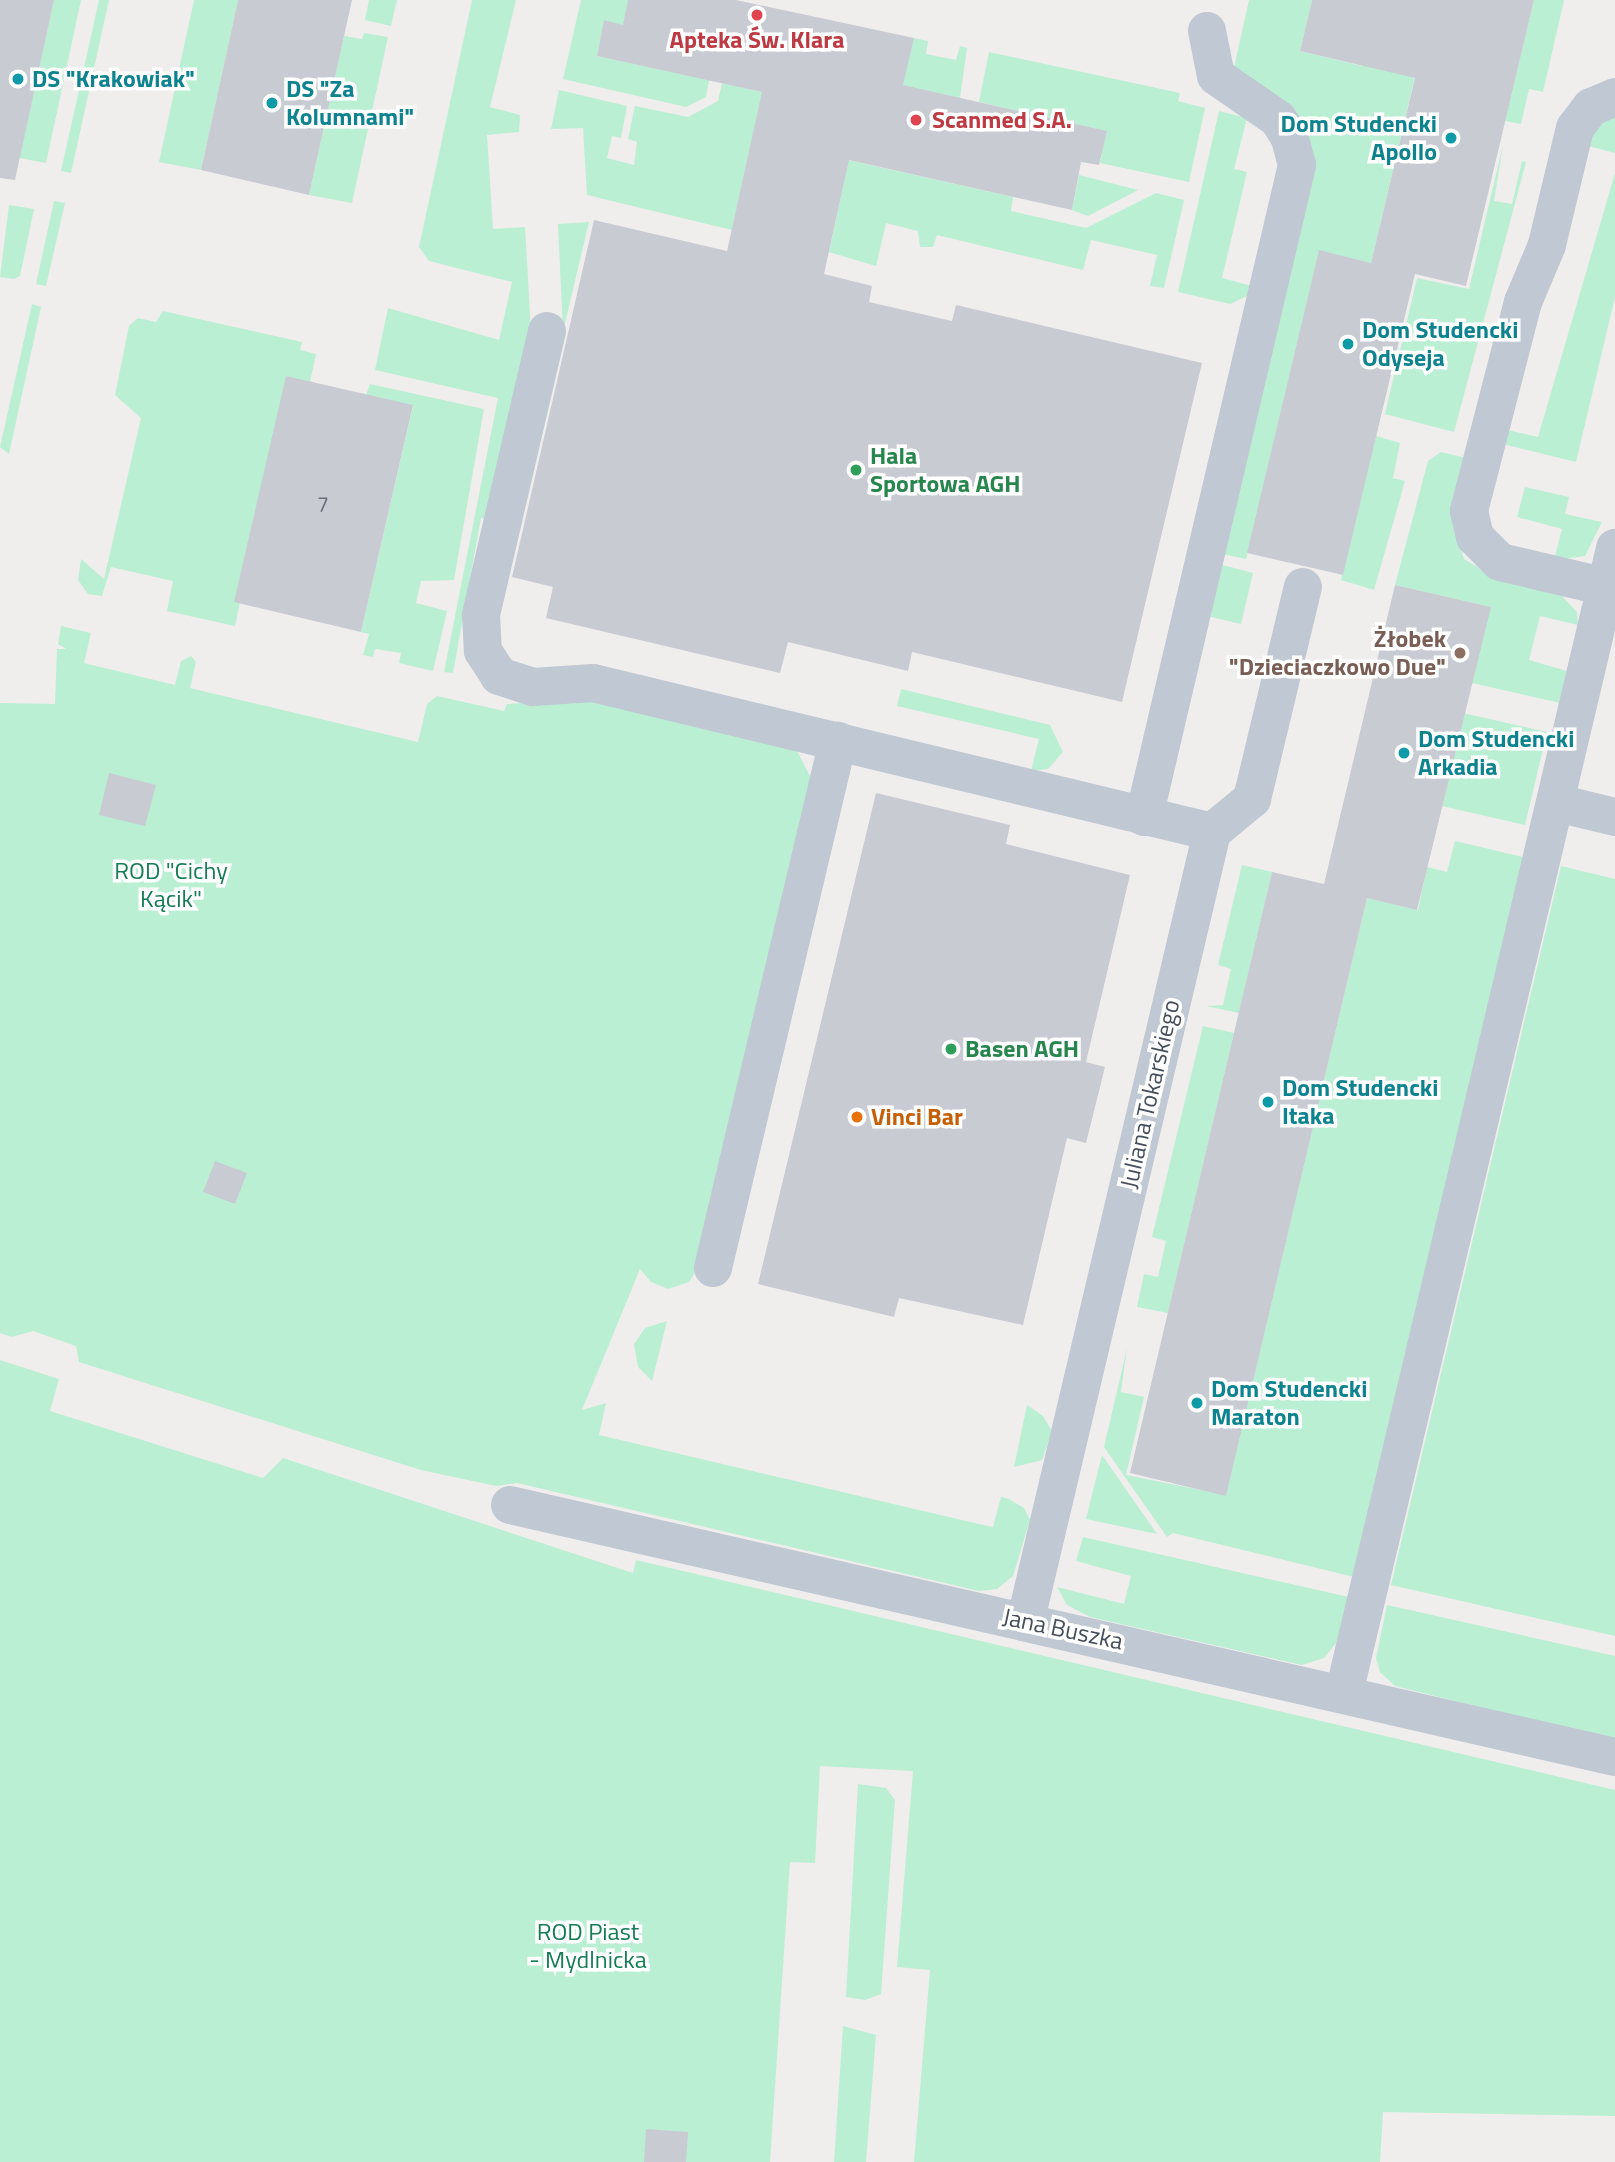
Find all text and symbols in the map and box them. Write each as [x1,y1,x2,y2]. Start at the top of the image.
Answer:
marker: Apteka Św. Klara [749,7,765,23]
place label: Apteka Św. Klara [670,26,844,54]
place label: DS "Krakowiak" [32,65,195,93]
marker: DS "Krakowiak" [10,71,26,87]
place label: DS "Za Kolumnami" [286,75,414,131]
marker: DS "Za Kolumnami" [264,95,280,111]
place label: Scanmed S.A. [932,106,1072,134]
marker: Scanmed S.A. [906,110,926,130]
place label: Dom Studencki Apollo [1281,110,1437,166]
marker: Dom Studencki Apollo [1443,130,1459,146]
place label: Dom Studencki Odyseja [1362,316,1518,372]
marker: Dom Studencki Odyseja [1340,336,1356,352]
place label: Hala Sportowa AGH [870,442,1021,498]
marker: Hala Sportowa AGH [848,462,864,478]
house number: 7 [317,491,329,517]
place label: Żłobek "Dzieciaczkowo Due" [1229,625,1446,681]
marker: Żłobek "Dzieciaczkowo Due" [1452,645,1468,661]
place label: Dom Studencki Arkadia [1418,725,1574,781]
marker: Dom Studencki Arkadia [1396,745,1412,761]
park label: ROD "Cichy Kącik" [114,857,228,913]
street label: Juliana Tokarskiego [1114,997,1186,1191]
place label: Basen AGH [965,1035,1079,1063]
marker: Basen AGH [943,1041,959,1057]
place label: Dom Studencki Itaka [1282,1074,1438,1130]
marker: Dom Studencki Itaka [1260,1094,1276,1110]
place label: Vinci Bar [871,1103,963,1131]
marker: Vinci Bar [849,1109,865,1125]
place label: Dom Studencki Maraton [1211,1375,1367,1431]
marker: Dom Studencki Maraton [1189,1395,1205,1411]
street label: Jana Buszka [1000,1602,1126,1656]
park label: ROD Piast - Mydlnicka [529,1918,647,1974]

